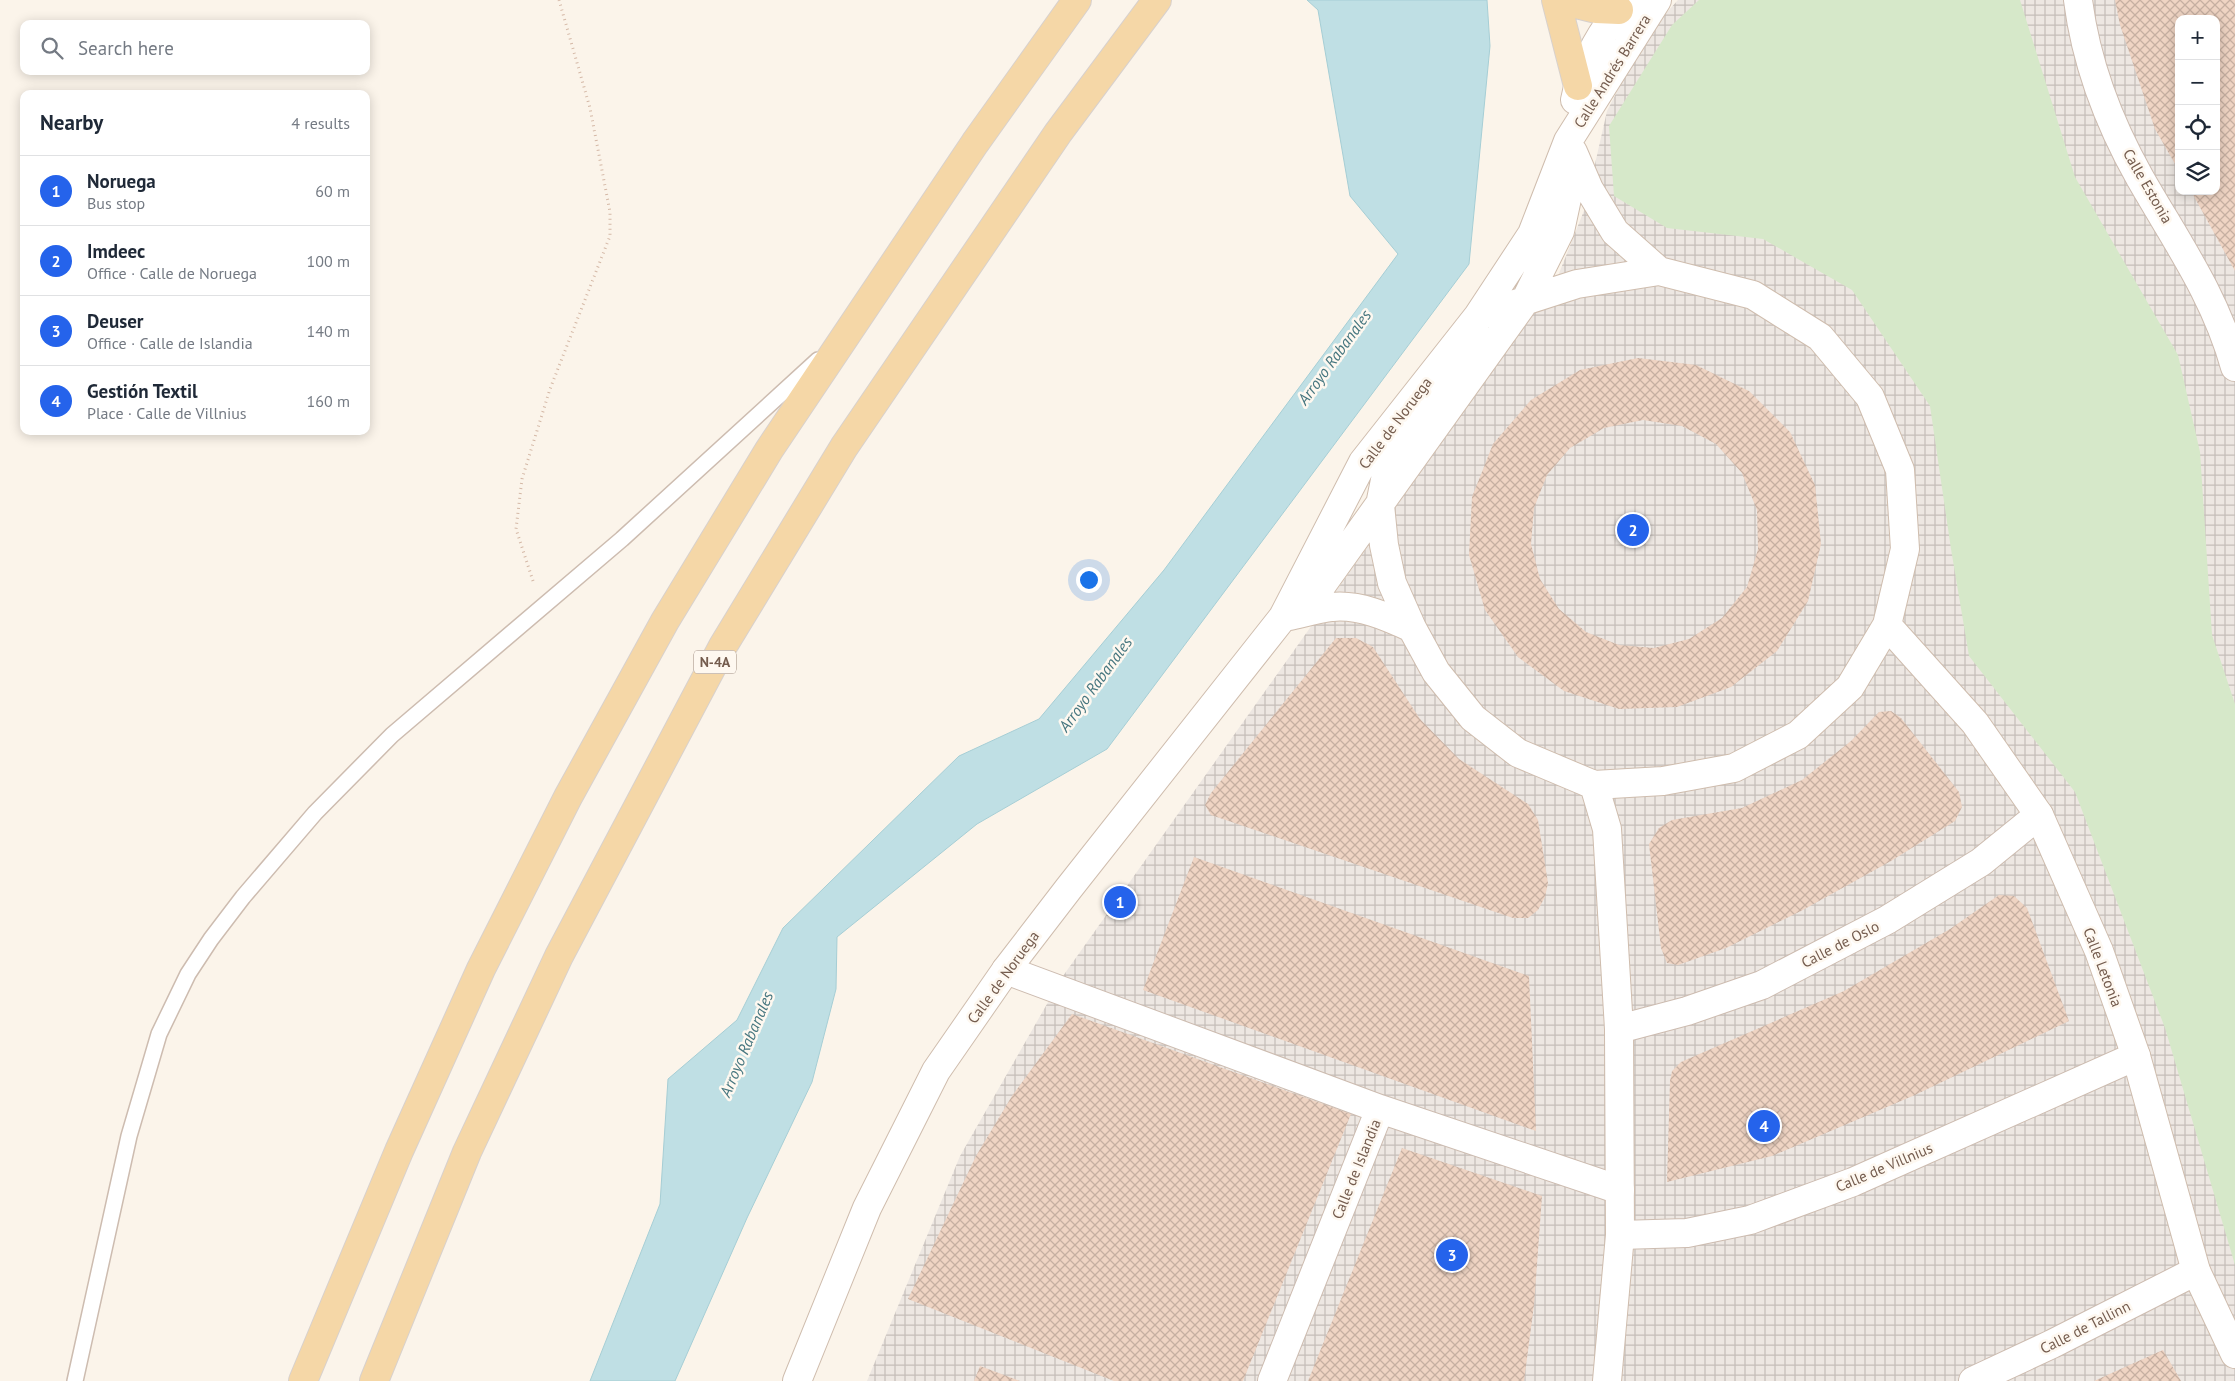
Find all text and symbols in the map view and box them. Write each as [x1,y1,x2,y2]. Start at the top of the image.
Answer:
street label: Calle Andrés Barrera [1569,11,1655,131]
map controls [2175,15,2220,195]
button: + [2175,15,2220,60]
search box [20,20,370,75]
icon: search [38,34,66,62]
text: Search here [78,36,174,60]
button: − [2175,60,2220,105]
button: locate [2175,105,2220,150]
text: Nearby [40,109,103,136]
text: 4 results [291,113,350,133]
street label: Calle Estonia [2119,145,2177,227]
button: layers [2175,150,2220,195]
text: Noruega [87,169,156,193]
text: 1 [51,181,61,201]
text: 60 m [315,181,350,201]
text: Bus stop [87,193,145,213]
text: Imdeec [87,239,145,263]
text: 2 [51,251,61,271]
text: 100 m [307,251,350,271]
text: Office · Calle de Noruega [87,263,257,283]
water label: Arroyo Rabanales [1292,305,1376,409]
text: Deuser [87,309,144,333]
text: 3 [51,321,61,341]
text: 140 m [307,321,350,341]
text: Office · Calle de Islandia [87,333,253,353]
street label: Calle de Noruega [1354,373,1436,473]
text: Gestión Textil [87,379,198,403]
text: 4 [51,391,61,411]
text: 160 m [307,391,350,411]
text: Place · Calle de Villnius [87,403,247,423]
pin: 2 [1617,511,1649,549]
your location [1076,567,1102,593]
water label: Arroyo Rabanales [1053,632,1137,736]
road number: N-4A [694,650,736,674]
pin: 1 [1104,883,1136,921]
street label: Calle de Oslo [1798,916,1882,972]
street label: Calle Letonia [2079,925,2127,1009]
street label: Calle de Noruega [963,927,1043,1027]
water label: Arroyo Rabanales [714,988,777,1101]
pin: 4 [1748,1107,1780,1145]
street label: Calle de Islandia [1327,1116,1385,1222]
street label: Calle de Villnius [1833,1138,1935,1196]
pin: 3 [1436,1236,1468,1274]
street label: Calle de Tallinn [2037,1296,2133,1358]

